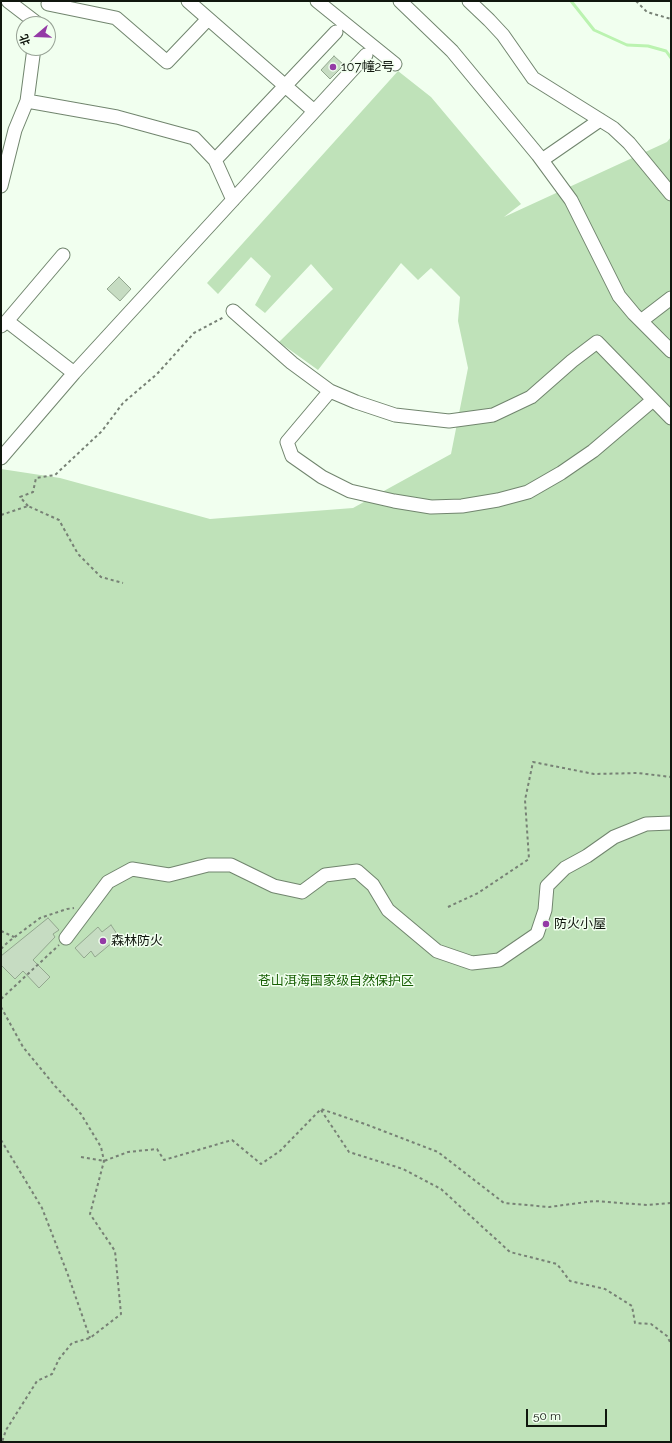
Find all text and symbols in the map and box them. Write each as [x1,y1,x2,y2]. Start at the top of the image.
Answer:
north arrow [16,16,56,56]
text: 北 [17,32,33,47]
place label: 107幢2号 [341,59,394,75]
marker: 107幢2号 [328,62,338,72]
place label: 防火小屋 [554,916,606,932]
marker: 防火小屋 [541,919,551,929]
place label: 森林防火 [111,933,163,949]
marker: 森林防火 [98,936,108,946]
park label: 苍山洱海国家级自然保护区 [258,973,414,989]
scale bar [528,1401,609,1427]
text: 50 m [533,1409,561,1423]

